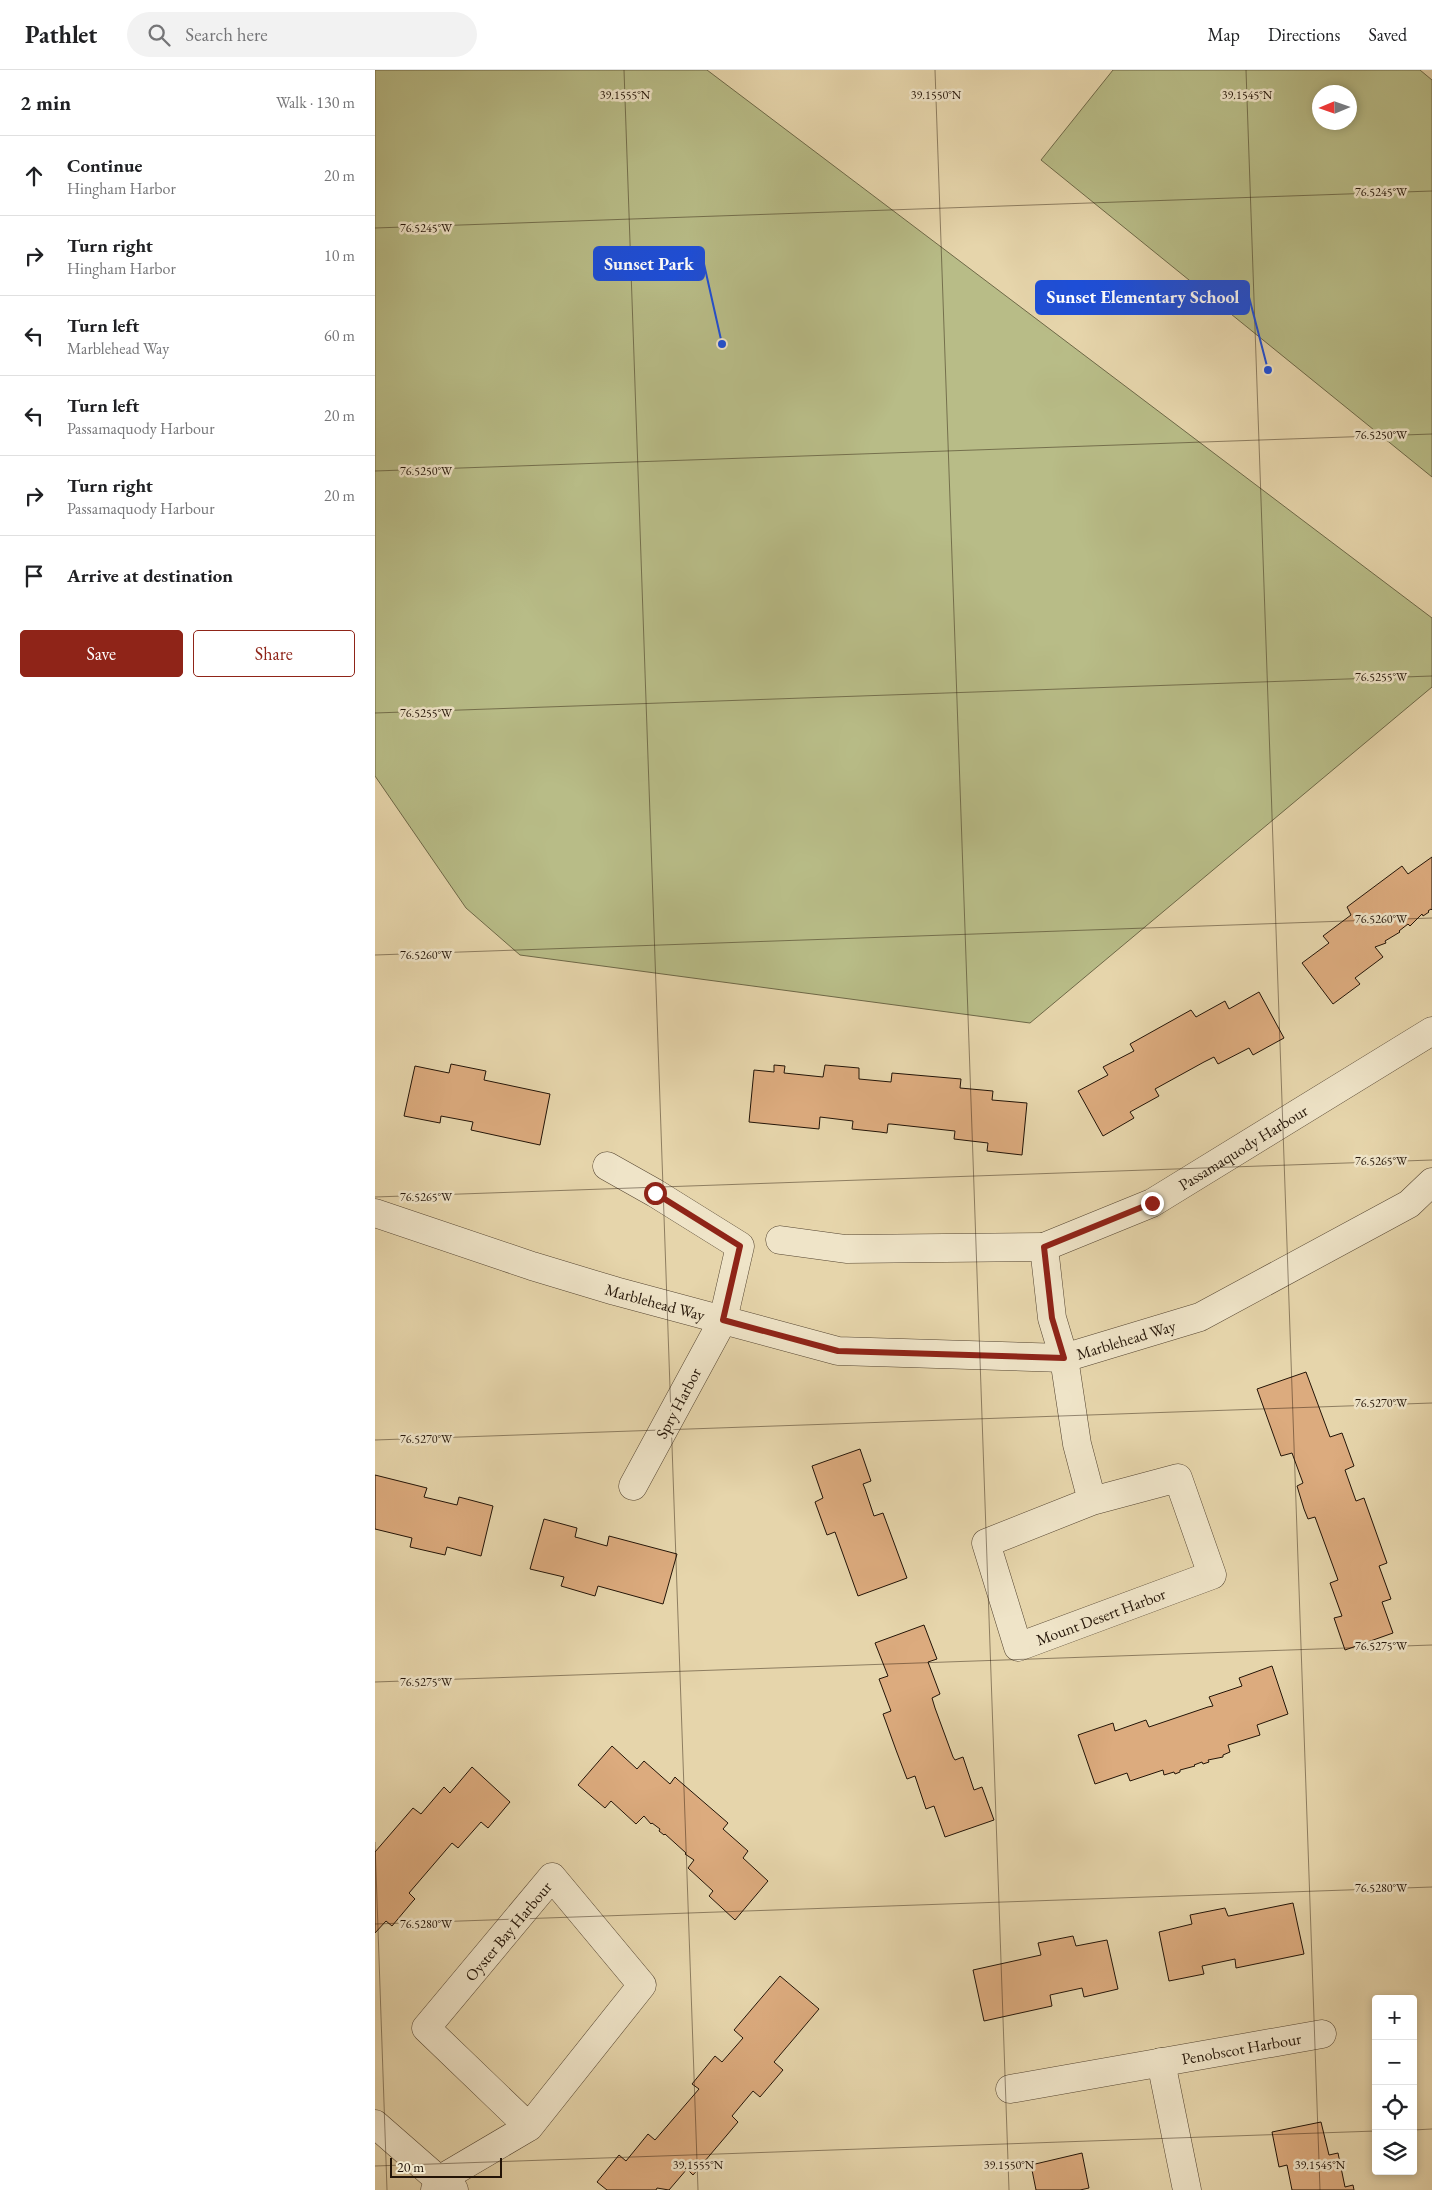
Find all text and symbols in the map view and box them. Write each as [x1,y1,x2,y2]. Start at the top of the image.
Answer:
search box [127,12,477,57]
text: Pathlet [25,19,97,50]
icon: search [145,21,173,49]
text: Search here [185,22,268,47]
text: Map [1208,23,1240,46]
text: Directions [1268,23,1340,46]
text: Saved [1368,23,1407,46]
north arrow [1312,85,1357,130]
text: 39.1555°N [600,87,651,103]
text: 39.1550°N [911,87,962,103]
text: 39.1545°N [1222,87,1273,103]
text: 2 min [20,89,71,116]
text: Walk · 130 m [276,92,355,113]
text: Continue [67,153,142,178]
icon: ahead [20,162,48,190]
text: 20 m [324,165,355,186]
text: Hingham Harbor [67,178,176,199]
text: 76.5245°W [1355,184,1408,200]
text: 76.5245°W [400,220,453,236]
text: Turn right [67,233,153,258]
icon: right [20,242,48,270]
text: 10 m [324,245,355,266]
callout: Sunset Park [594,247,704,280]
text: Sunset Park [604,252,695,275]
text: Hingham Harbor [67,258,176,279]
callout: Sunset Elementary School [1036,281,1249,314]
text: Sunset Elementary School [1046,285,1240,308]
text: Turn left [67,313,139,338]
icon: left [20,322,48,350]
text: 60 m [324,325,355,346]
text: Marblehead Way [67,338,169,359]
text: Turn left [67,393,139,418]
icon: left [20,402,48,430]
text: 20 m [324,405,355,426]
text: Passamaquody Harbour [67,418,215,439]
text: 76.5250°W [1355,427,1408,443]
text: 76.5250°W [400,463,453,479]
text: Turn right [67,473,153,498]
icon: right [20,482,48,510]
text: 20 m [324,485,355,506]
text: Passamaquody Harbour [67,498,215,519]
icon: arrive [20,562,48,590]
text: Arrive at destination [67,563,233,588]
button: Save [20,630,183,677]
button: Share [193,630,355,677]
text: 76.5255°W [1355,669,1408,685]
text: 76.5255°W [400,705,453,721]
text: 76.5260°W [1355,911,1408,927]
text: 76.5260°W [400,947,453,963]
street label: Passamaquody Harbour [1175,1100,1312,1195]
text: 76.5265°W [1355,1153,1408,1169]
route start [644,1182,667,1205]
text: 76.5265°W [400,1189,453,1205]
route end [1141,1192,1164,1215]
street label: Marblehead Way [603,1279,708,1326]
street label: Marblehead Way [1074,1315,1179,1365]
street label: Spry Harbor [651,1364,706,1442]
text: 76.5270°W [1355,1395,1408,1411]
text: 76.5270°W [400,1431,453,1447]
street label: Mount Desert Harbor [1033,1583,1169,1650]
text: 76.5275°W [1355,1638,1408,1654]
text: 76.5275°W [400,1674,453,1690]
street label: Oyster Bay Harbour [460,1876,557,1986]
text: 76.5280°W [1355,1880,1408,1896]
text: 76.5280°W [400,1916,453,1932]
map controls [1372,1995,1417,2175]
button: + [1372,1995,1417,2040]
street label: Penobscot Harbour [1180,2028,1304,2070]
button: − [1372,2040,1417,2085]
button: locate [1372,2085,1417,2130]
button: layers [1372,2130,1417,2175]
scale bar [390,2155,503,2178]
text: 39.1555°N [673,2157,724,2173]
text: 39.1550°N [984,2157,1035,2173]
text: 39.1545°N [1295,2157,1346,2173]
text: 20 m [397,2158,424,2176]

